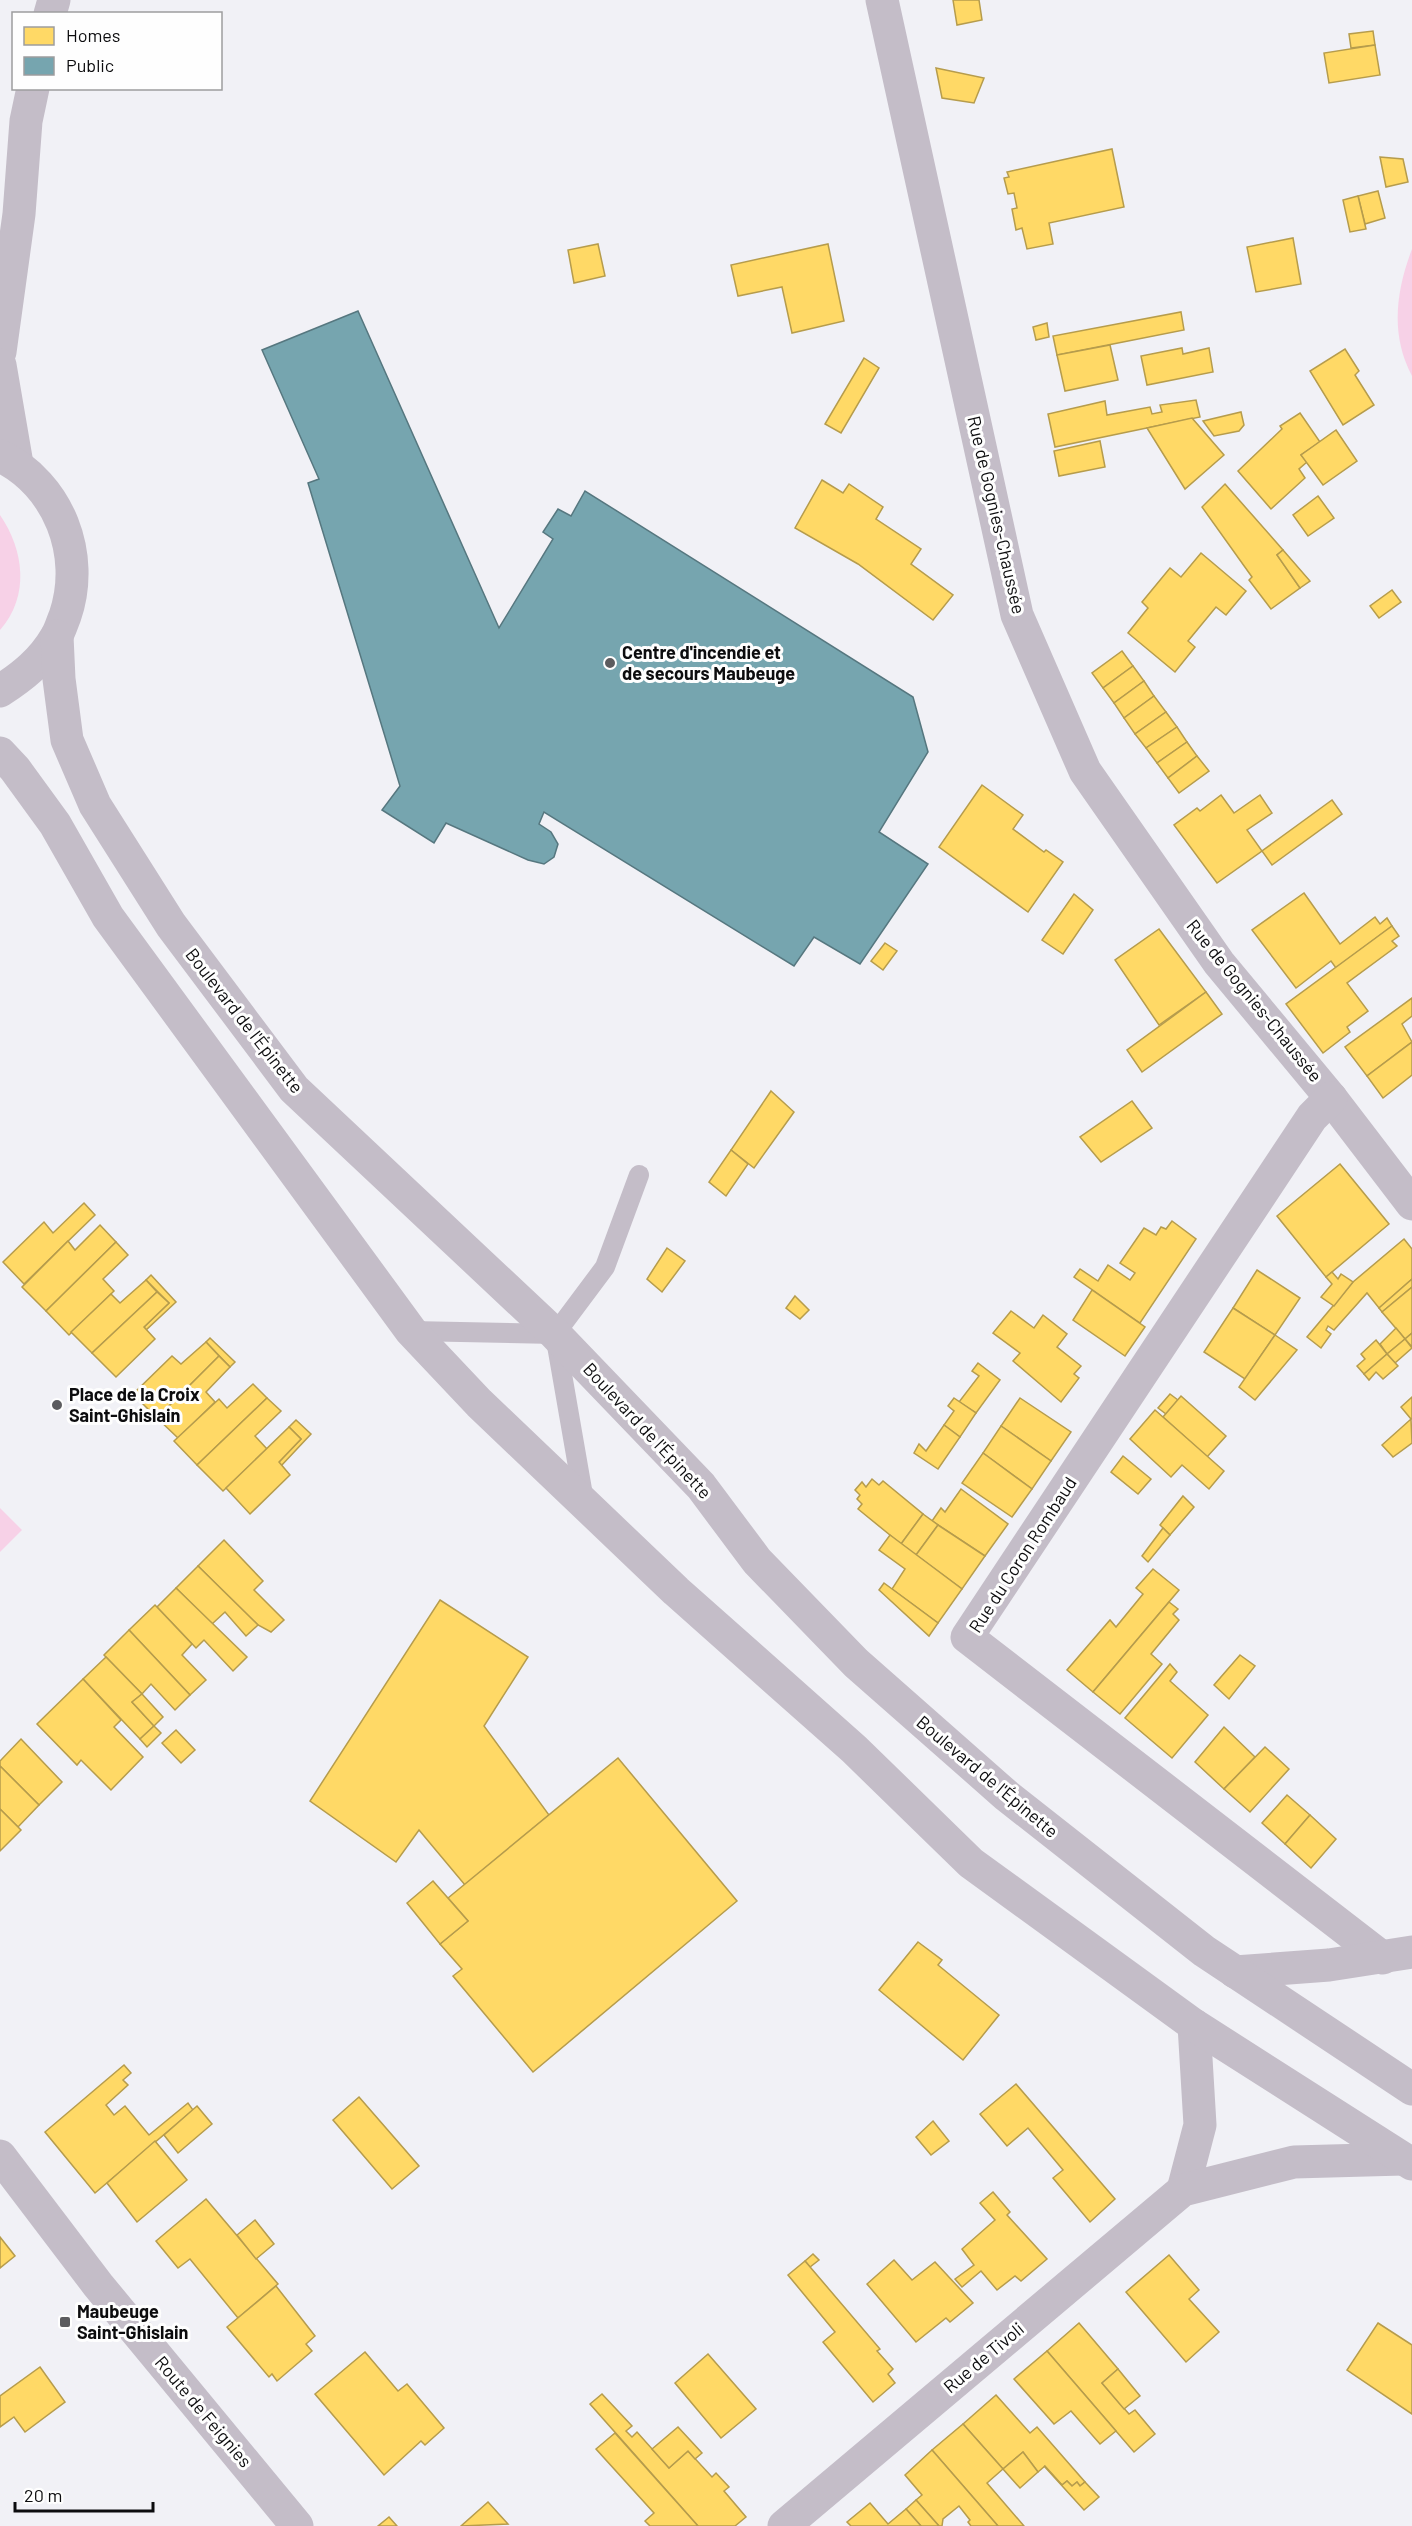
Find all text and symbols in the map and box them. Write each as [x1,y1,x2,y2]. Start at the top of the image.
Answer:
legend [12,12,222,90]
text: Homes [66,24,120,46]
text: Public [66,54,114,76]
street label: Rue de Gognies-Chaussée [963,414,1030,616]
place label: Centre d'incendie et de secours Maubeuge [622,641,795,684]
marker: Centre d'incendie et de secours Maubeuge [603,656,617,670]
street label: Rue de Gognies-Chaussée [1183,915,1327,1086]
street label: Boulevard de l'Épinette [181,943,308,1097]
street label: Boulevard de l'Épinette [579,1358,717,1503]
place label: Place de la Croix Saint-Ghislain [69,1383,200,1426]
marker: Place de la Croix Saint-Ghislain [50,1398,64,1412]
street label: Rue du Coron Rombaud [964,1472,1081,1637]
street label: Boulevard de l'Épinette [912,1711,1063,1842]
place label: Maubeuge Saint-Ghislain [77,2300,188,2343]
marker: Maubeuge Saint-Ghislain [58,2315,72,2329]
street label: Rue de Tivoli [939,2317,1028,2397]
street label: Route de Feignies [151,2351,257,2472]
scale bar [15,2475,153,2513]
text: 20 m [24,2484,62,2506]

